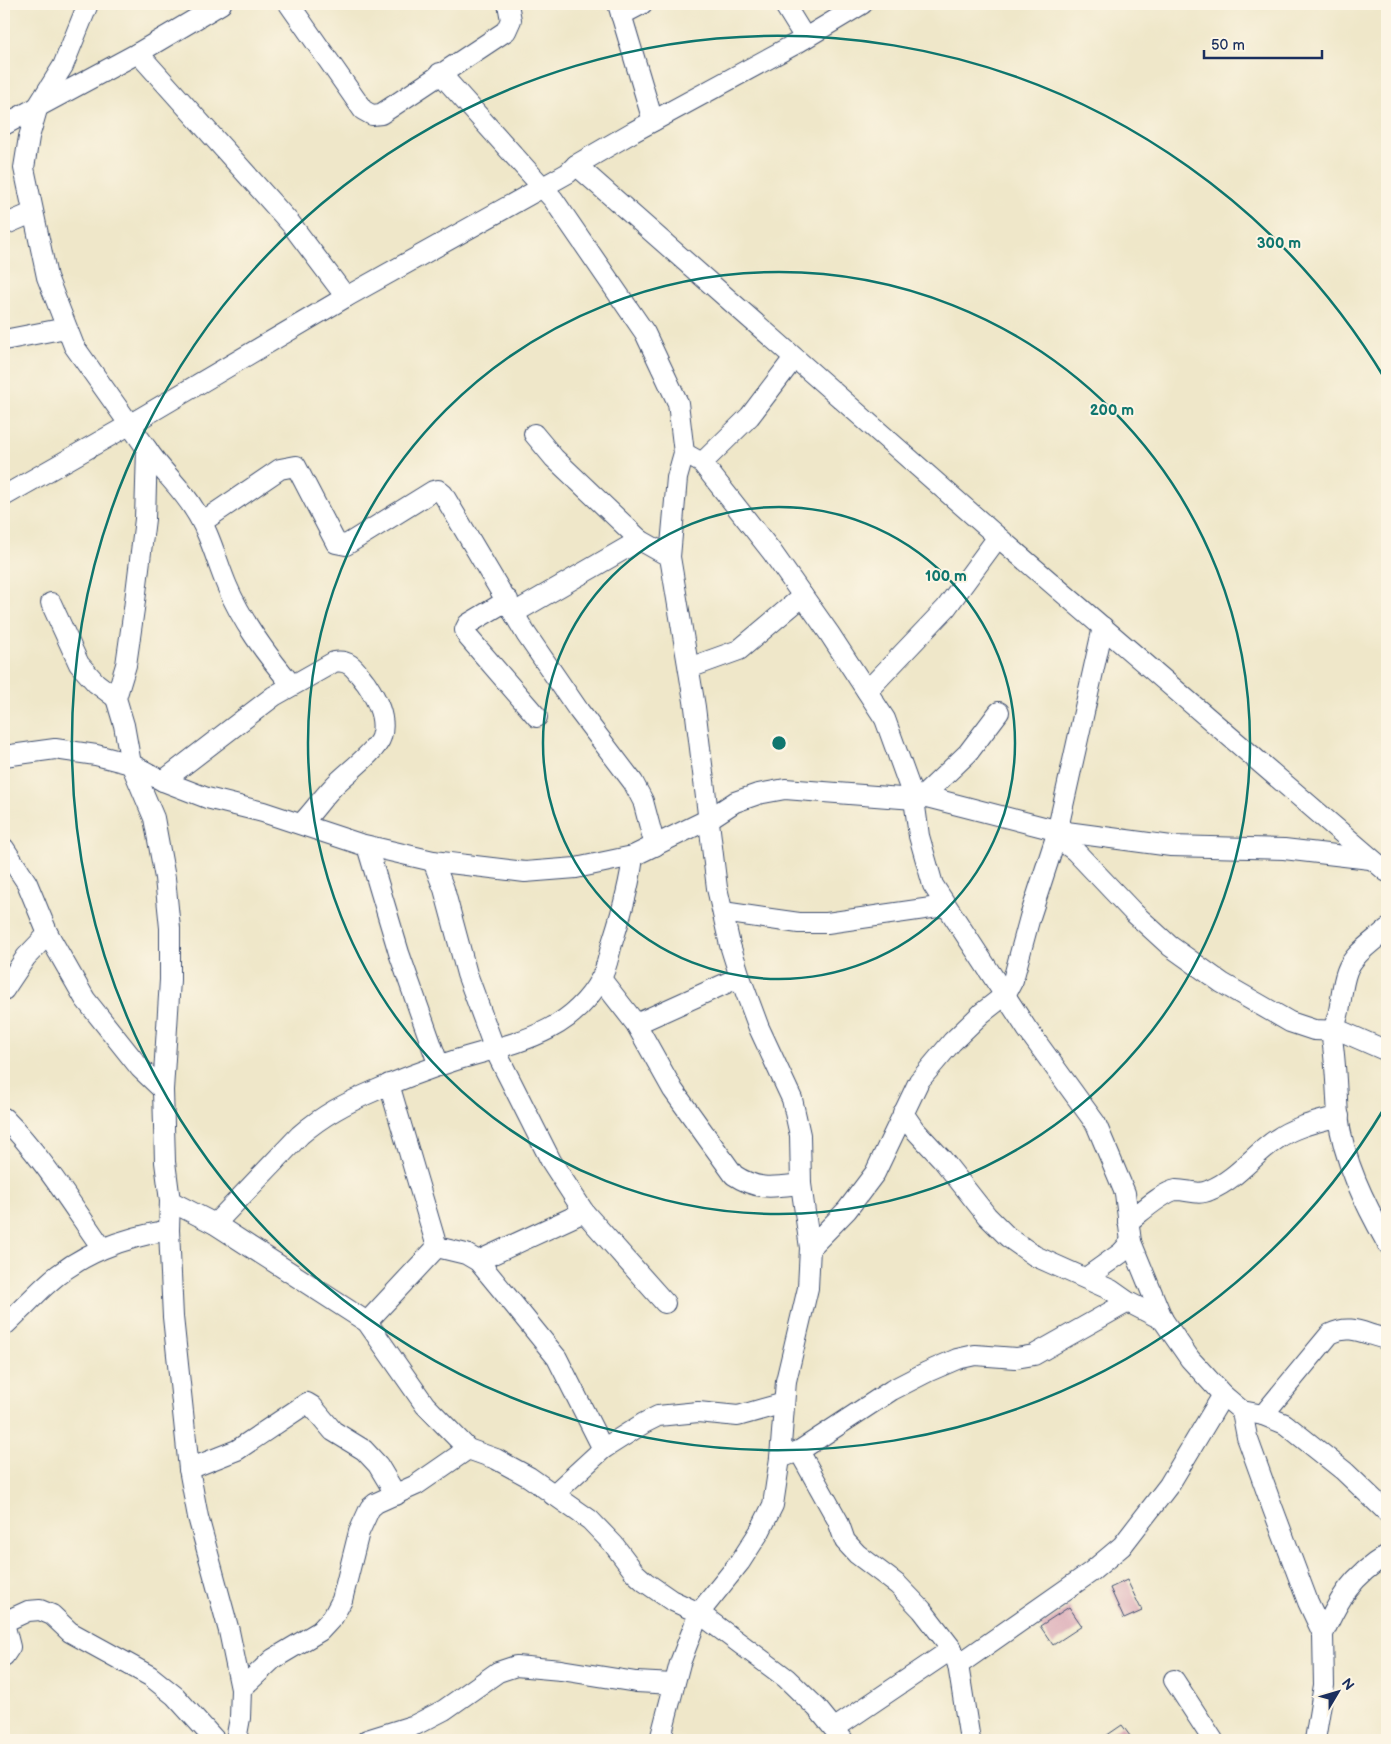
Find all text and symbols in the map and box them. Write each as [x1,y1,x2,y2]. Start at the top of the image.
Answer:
scale bar [1204,28,1321,60]
text: 50 m [1211,36,1245,55]
text: 300 m [1257,234,1301,253]
text: 200 m [1090,401,1134,420]
text: 100 m [925,567,967,586]
centre of rings [770,734,788,752]
north arrow [1314,1666,1364,1716]
text: N [1338,1675,1358,1694]

